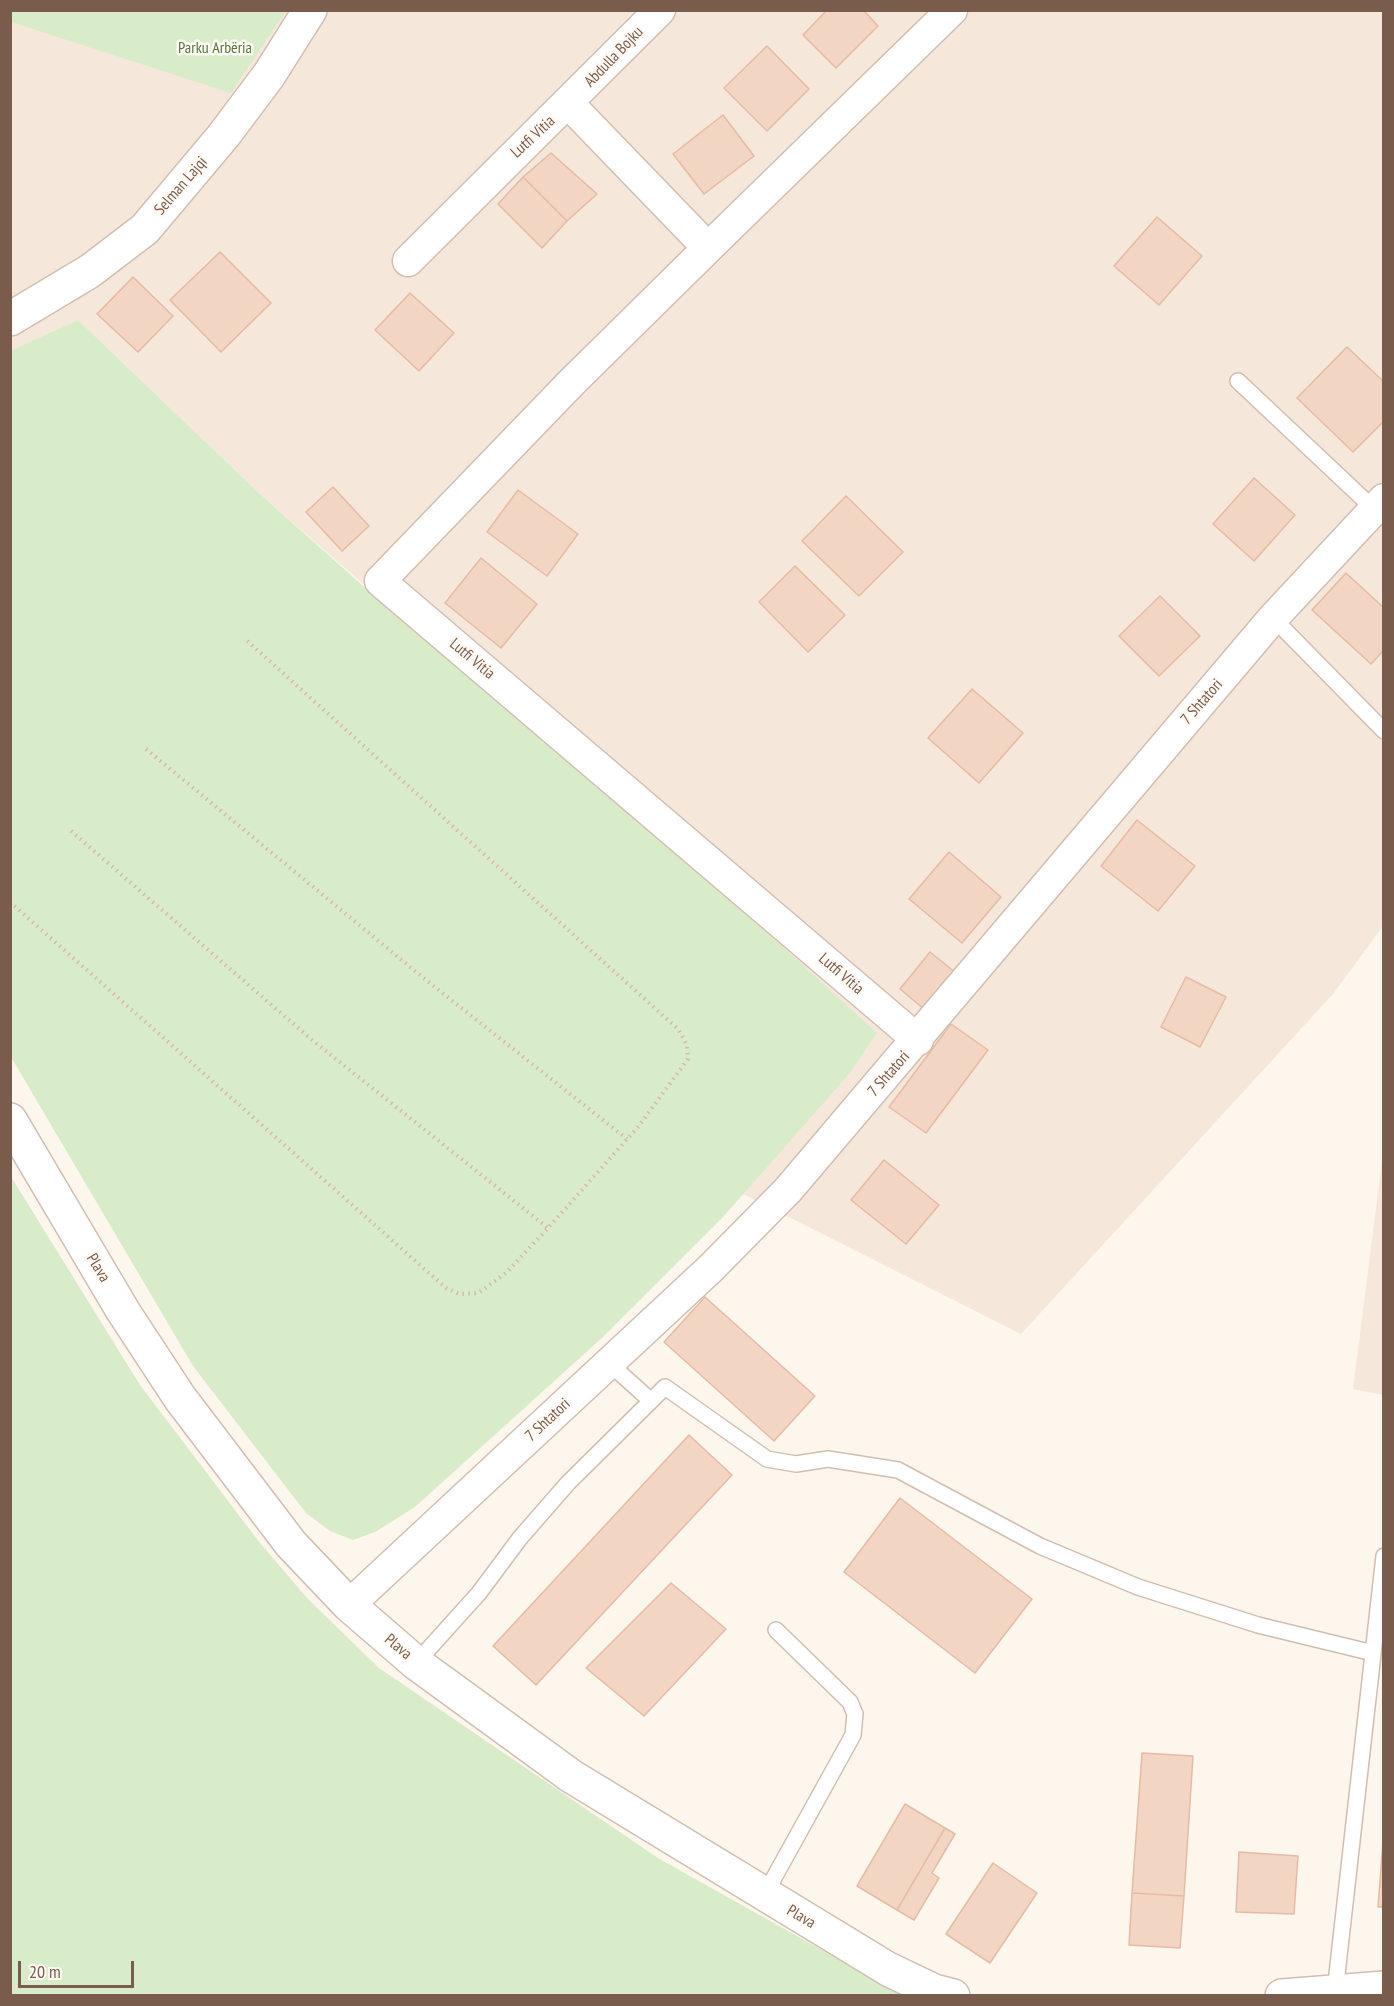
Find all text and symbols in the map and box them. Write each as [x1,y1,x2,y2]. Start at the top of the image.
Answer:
street label: Abdulla Bojku [580,23,648,91]
park label: Parku Arbëria [178,38,252,58]
street label: Lutfi Vitia [507,112,559,162]
street label: Selman Lajqi [150,153,212,219]
street label: Lutfi Vitia [445,635,499,683]
street label: 7 Shtatori [1177,675,1227,729]
street label: Lutfi Vitia [815,949,867,999]
street label: 7 Shtatori [864,1047,914,1101]
street label: Plava [82,1250,114,1286]
street label: 7 Shtatori [522,1394,574,1446]
street label: Plava [380,1630,416,1664]
street label: Plava [783,1901,819,1933]
scale bar [21,1949,136,1987]
text: 20 m [29,1960,61,1983]

